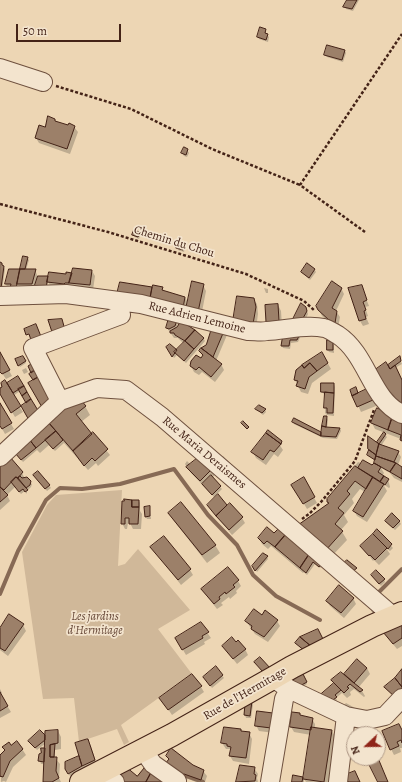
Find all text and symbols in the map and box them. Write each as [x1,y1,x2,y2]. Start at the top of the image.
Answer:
scale bar [18,16,123,42]
text: 50 m [23,23,47,39]
street label: Chemin du Chou [132,223,216,261]
street label: Rue Adrien Lemoine [147,299,247,337]
street label: Rue Maria Deraismes [159,414,249,492]
park label: Les jardins d'Hermitage [67,610,123,638]
street label: Rue de l'Hermitage [201,664,289,724]
north arrow [346,726,386,766]
text: N [347,744,364,757]

